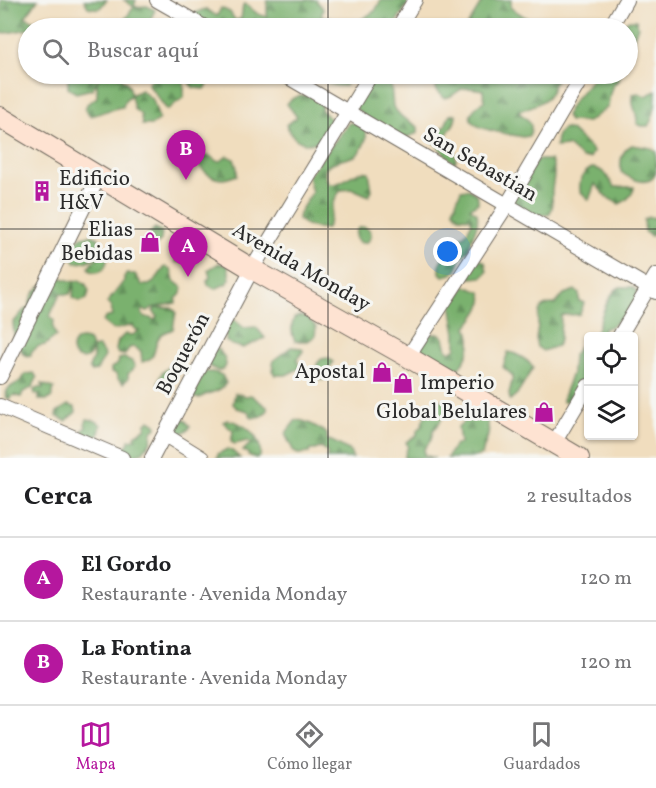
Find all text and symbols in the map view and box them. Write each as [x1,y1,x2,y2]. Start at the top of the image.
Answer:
search box [18,18,638,84]
icon: search [39,35,72,68]
text: Buscar aquí [87,36,199,67]
street label: San Sebastian [417,120,543,210]
pin: B [166,130,206,180]
place label: Edificio H&V [59,165,130,218]
building icon: Edificio H&V [30,179,54,203]
place label: Elias Bebidas [61,216,133,269]
street label: Avenida Monday [226,217,376,320]
pin: A [168,228,207,277]
shop icon: Elias Bebidas [138,230,162,254]
your location [433,237,462,266]
street label: Boquerón [150,307,218,401]
map controls [584,332,638,440]
button: locate [584,332,638,386]
place label: Apostal [295,358,365,387]
shop icon: Apostal [370,360,394,384]
place label: Imperio [420,369,494,398]
shop icon: Imperio [391,371,415,395]
button: layers [584,386,638,440]
place label: Global Belulares [376,398,527,427]
shop icon: Global Belulares [532,400,556,424]
text: Cerca [24,479,93,515]
text: 2 resultados [526,483,632,511]
text: El Gordo [81,550,171,581]
text: A [36,565,51,593]
text: 120 m [580,565,632,593]
text: Restaurante · Avenida Monday [81,581,347,609]
text: La Fontina [81,634,192,665]
text: B [37,649,50,677]
text: 120 m [580,649,632,677]
text: Restaurante · Avenida Monday [81,665,347,693]
tab: Mapa [76,718,116,776]
tab: Cómo llegar [267,718,352,776]
tab: Guardados [503,718,580,776]

